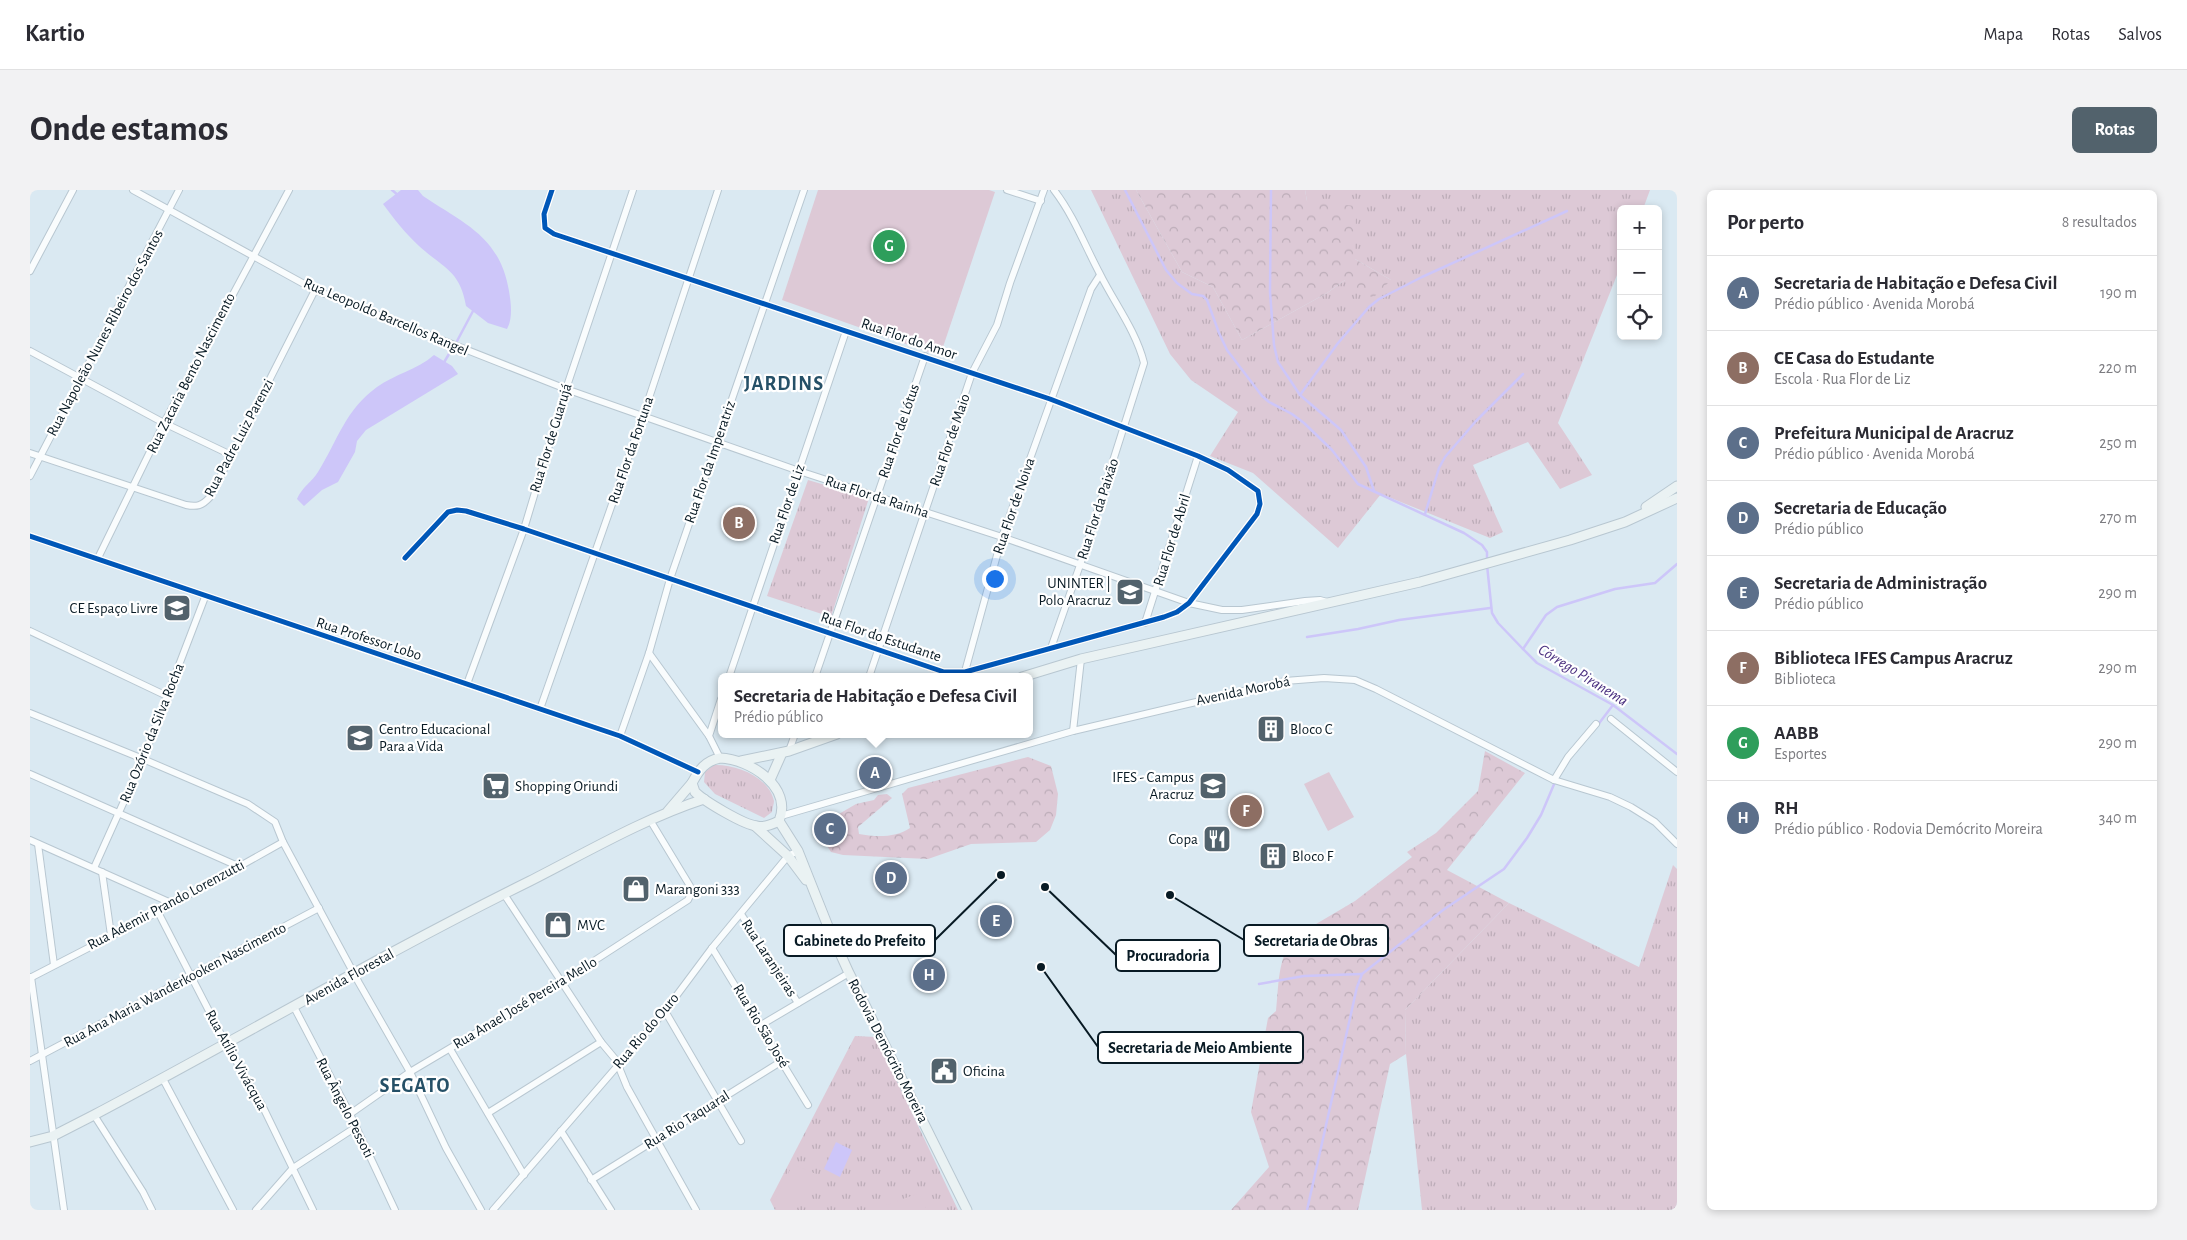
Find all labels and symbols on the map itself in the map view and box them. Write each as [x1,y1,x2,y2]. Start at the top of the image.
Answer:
street label: Rua Napoleão Nunes Ribeiro dos Santos [44,227,166,439]
pin: G [873,227,905,265]
street label: Rua Leopoldo Barcellos Rangel [301,275,471,359]
street label: Rua Zacaria Bento Nascimento [144,290,238,456]
street label: Rua Flor do Amor [859,316,959,362]
district label: JARDINS [744,374,824,394]
street label: Rua Padre Luiz Parenzi [202,377,276,499]
street label: Rua Flor de Guarujá [527,381,575,494]
street label: Rua Flor de Lótus [876,382,922,480]
street label: Rua Flor de Maio [927,392,973,488]
street label: Rua Flor da Fortuna [606,395,656,505]
street label: Rua Flor da Imperatriz [682,399,738,525]
street label: Rua Flor de Noiva [990,456,1038,556]
street label: Rua Flor da Paixão [1075,457,1121,561]
street label: Rua Flor de Liz [766,462,808,546]
street label: Rua Flor da Rainha [823,473,931,521]
street label: Rua Flor de Abril [1151,492,1193,588]
pin: B [723,504,755,542]
your location [982,566,1008,592]
place label: UNINTER | Polo Aracruz [1038,576,1111,608]
school or university icon: UNINTER | Polo Aracruz [1115,577,1145,607]
school or university icon: CE Espaço Livre [162,593,192,623]
place label: CE Espaço Livre [70,601,158,616]
street label: Rua Flor do Estudante [819,609,943,665]
street label: Rua Professor Lobo [314,615,424,663]
water label: Córrego Piranema [1535,641,1631,709]
street label: Rua Ozório da Silva Rocha [117,661,187,805]
street label: Avenida Morobá [1195,674,1291,708]
building icon: Bloco C [1256,714,1286,744]
place label: Centro Educacional Para a Vida [379,722,490,754]
place label: Bloco C [1290,722,1333,737]
school or university icon: Centro Educacional Para a Vida [345,723,375,753]
pin: A [859,754,891,792]
place label: IFES - Campus Aracruz [1112,770,1194,802]
supermarket icon: Shopping Oriundi [481,771,511,801]
school or university icon: IFES - Campus Aracruz [1198,771,1228,801]
place label: Shopping Oriundi [515,779,618,794]
pin: F [1230,792,1262,830]
pin: C [814,810,846,848]
restaurant icon: Copa [1202,824,1232,854]
place label: Copa [1169,832,1198,847]
building icon: Bloco F [1258,841,1288,871]
place label: Bloco F [1292,849,1334,864]
street label: Rua Ademir Prando Lorenzutti [85,857,247,953]
pin: D [875,859,907,897]
shop icon: Marangoni 333 [621,874,651,904]
place label: Marangoni 333 [655,882,740,897]
pin: E [980,902,1012,940]
shop icon: MVC [543,910,573,940]
street label: Rua Laranjeiras [738,917,800,999]
place label: MVC [577,918,605,933]
street label: Rua Ana Maria Wanderkooken Nascimento [61,920,289,1050]
callout: Gabinete do Prefeito [784,925,935,956]
callout: Secretaria de Obras [1244,925,1388,956]
text: Gabinete do Prefeito [794,933,926,949]
text: Secretaria de Obras [1254,933,1378,949]
callout: Procuradoria [1116,940,1220,971]
street label: Avenida Florestal [302,946,396,1008]
text: Procuradoria [1126,948,1210,964]
street label: Rua Anael José Pereira Mello [451,954,599,1052]
pin: H [913,956,945,994]
street label: Rodovia Demócrito Moreira [845,976,931,1126]
street label: Rua Rio São José [730,982,792,1070]
street label: Rua Rio do Ouro [610,990,682,1072]
street label: Rua Atílio Vivácqua [202,1007,270,1113]
callout: Secretaria de Meio Ambiente [1098,1032,1303,1063]
text: Secretaria de Meio Ambiente [1108,1040,1292,1056]
street label: Rua Ângelo Pessoti [313,1055,378,1160]
public building icon: Oficina [929,1056,959,1086]
place label: Oficina [963,1064,1005,1079]
district label: SEGATO [380,1076,450,1096]
street label: Rua Rio Taquaral [642,1088,732,1152]

